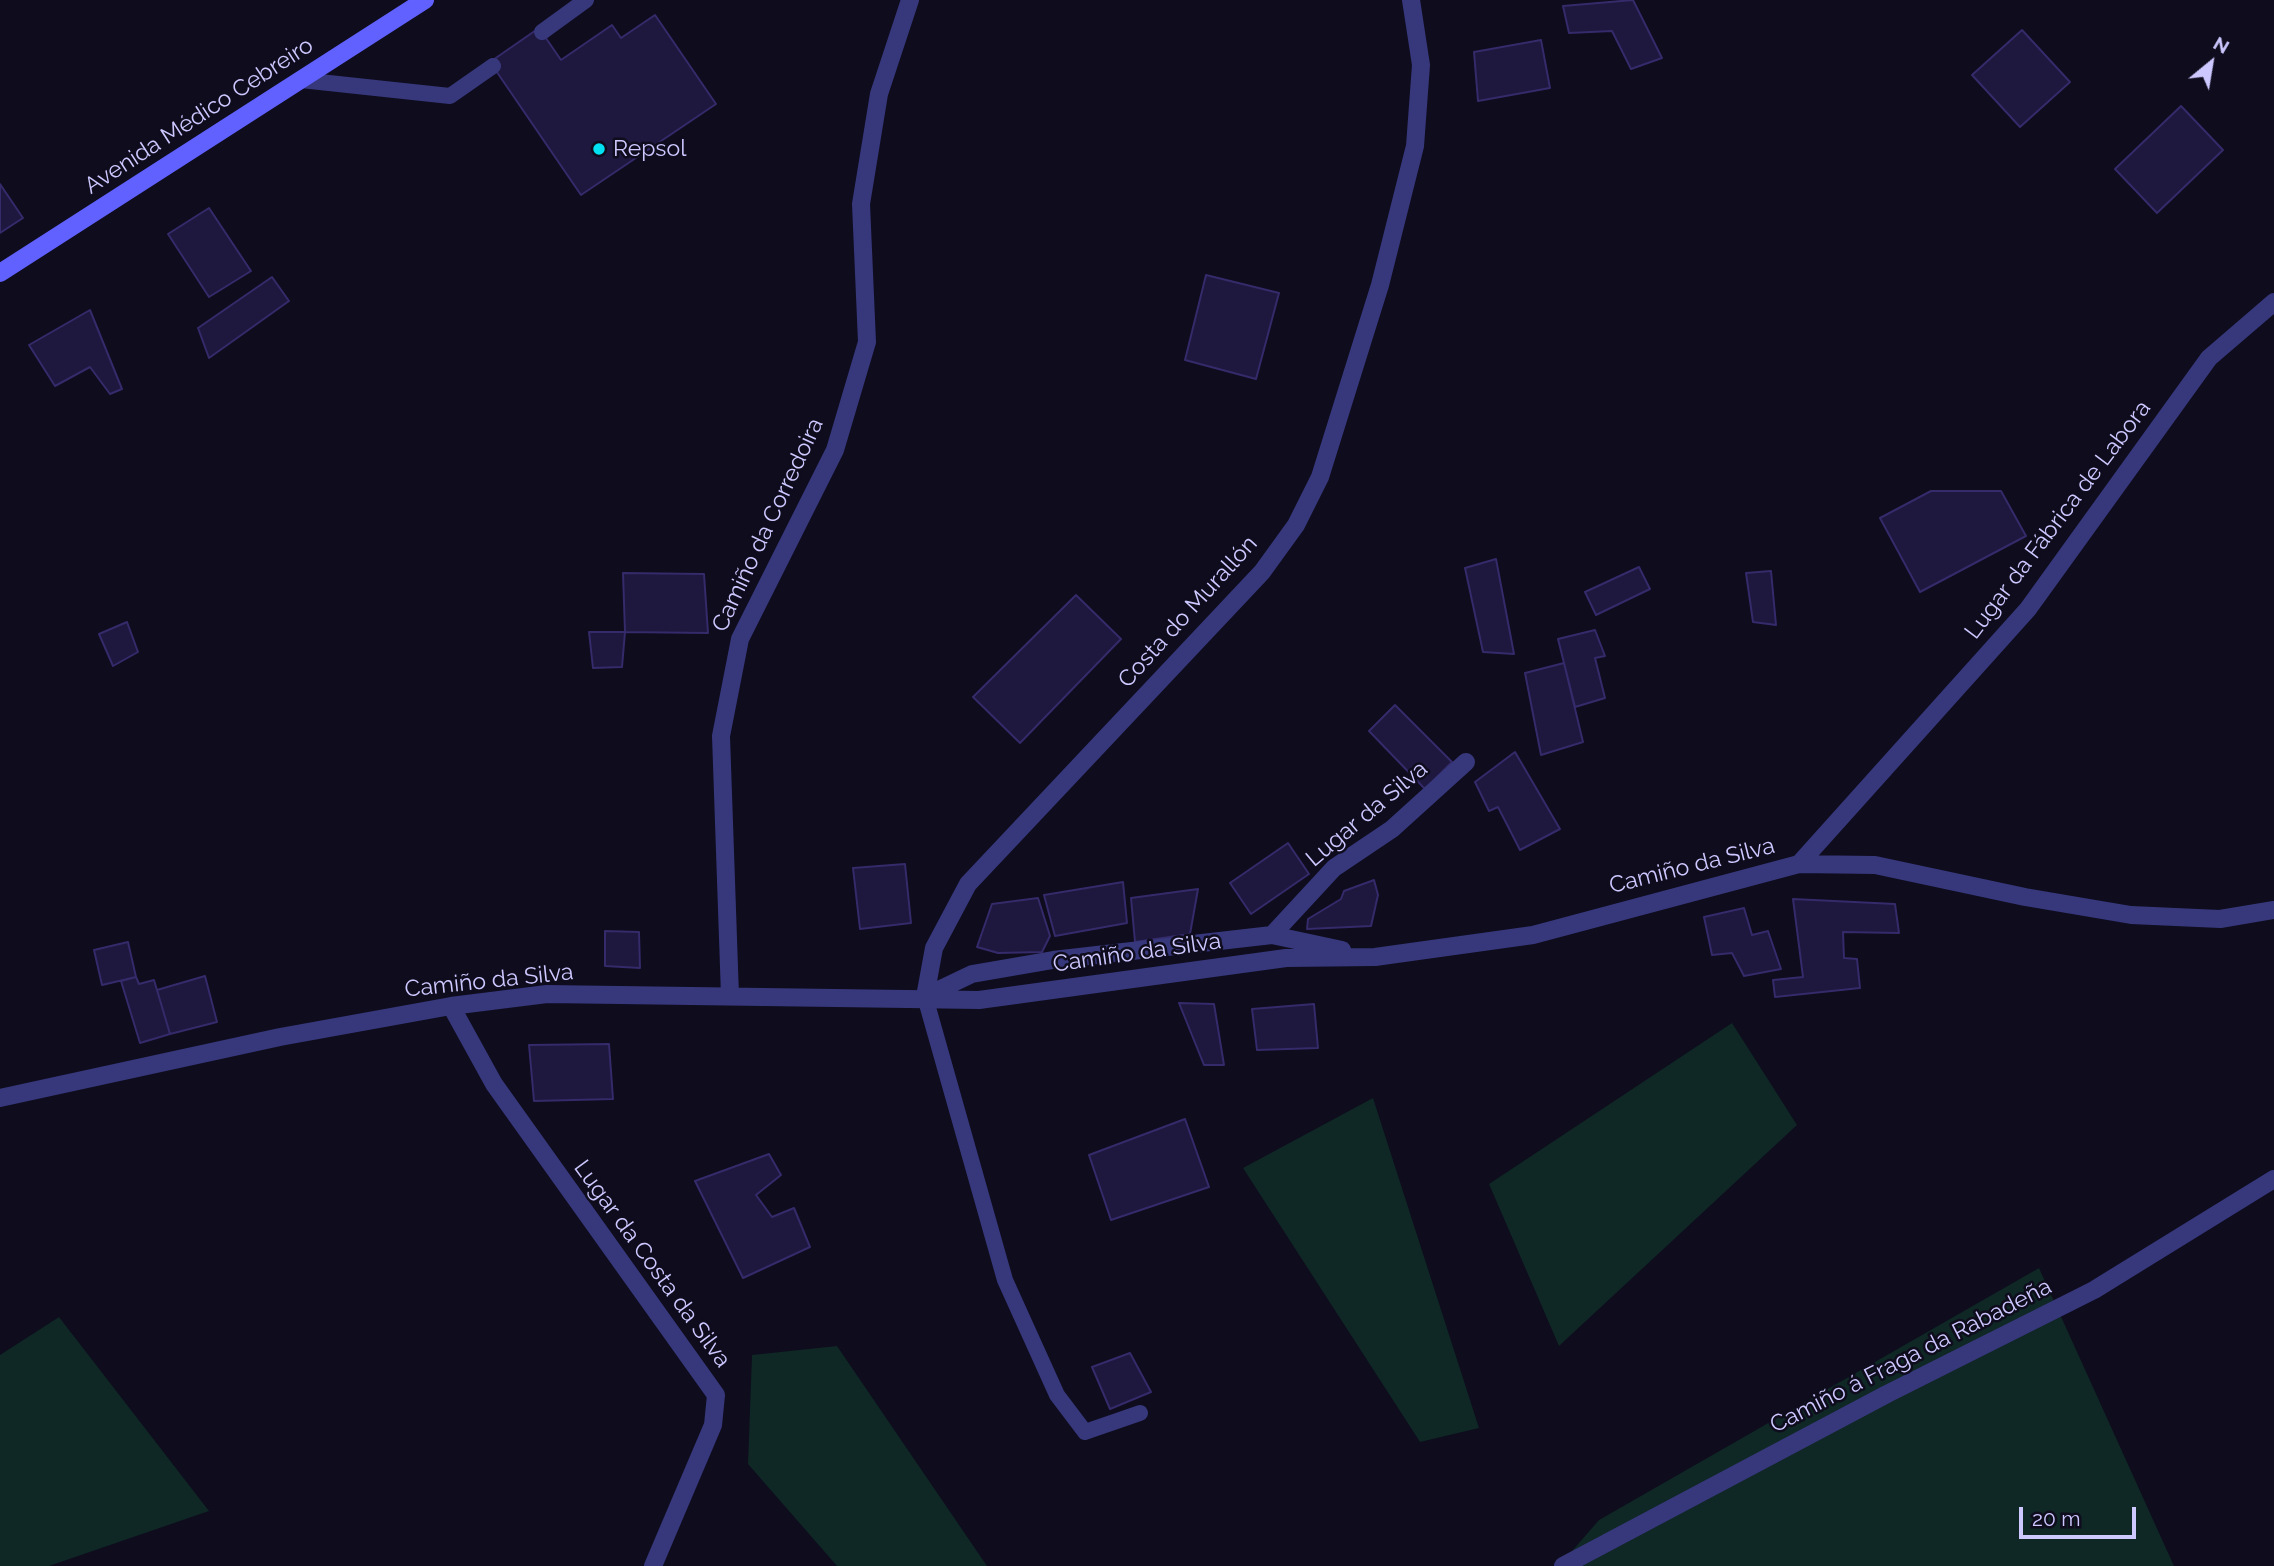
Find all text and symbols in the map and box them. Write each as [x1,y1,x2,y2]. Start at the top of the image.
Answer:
north arrow [2176,28,2246,98]
street label: Avenida Médico Cebreiro [79,32,319,200]
text: N [2210,32,2233,58]
place label: Repsol [613,135,686,163]
marker: Repsol [591,141,607,157]
street label: Lugar da Fábrica de Labora [1959,395,2157,645]
street label: Camiño da Corredoira [706,414,830,636]
street label: Costa do Murallón [1113,530,1263,694]
street label: Lugar da Silva [1301,755,1433,873]
street label: Camiño da Silva [1606,832,1778,900]
street label: Camiño da Silva [1051,928,1223,978]
street label: Camiño da Silva [403,958,575,1004]
street label: Lugar da Costa da Silva [568,1155,736,1373]
street label: Camiño á Fraga da Rabadeña [1766,1273,2056,1439]
scale bar [2022,1492,2139,1536]
text: 20 m [2032,1506,2080,1531]

